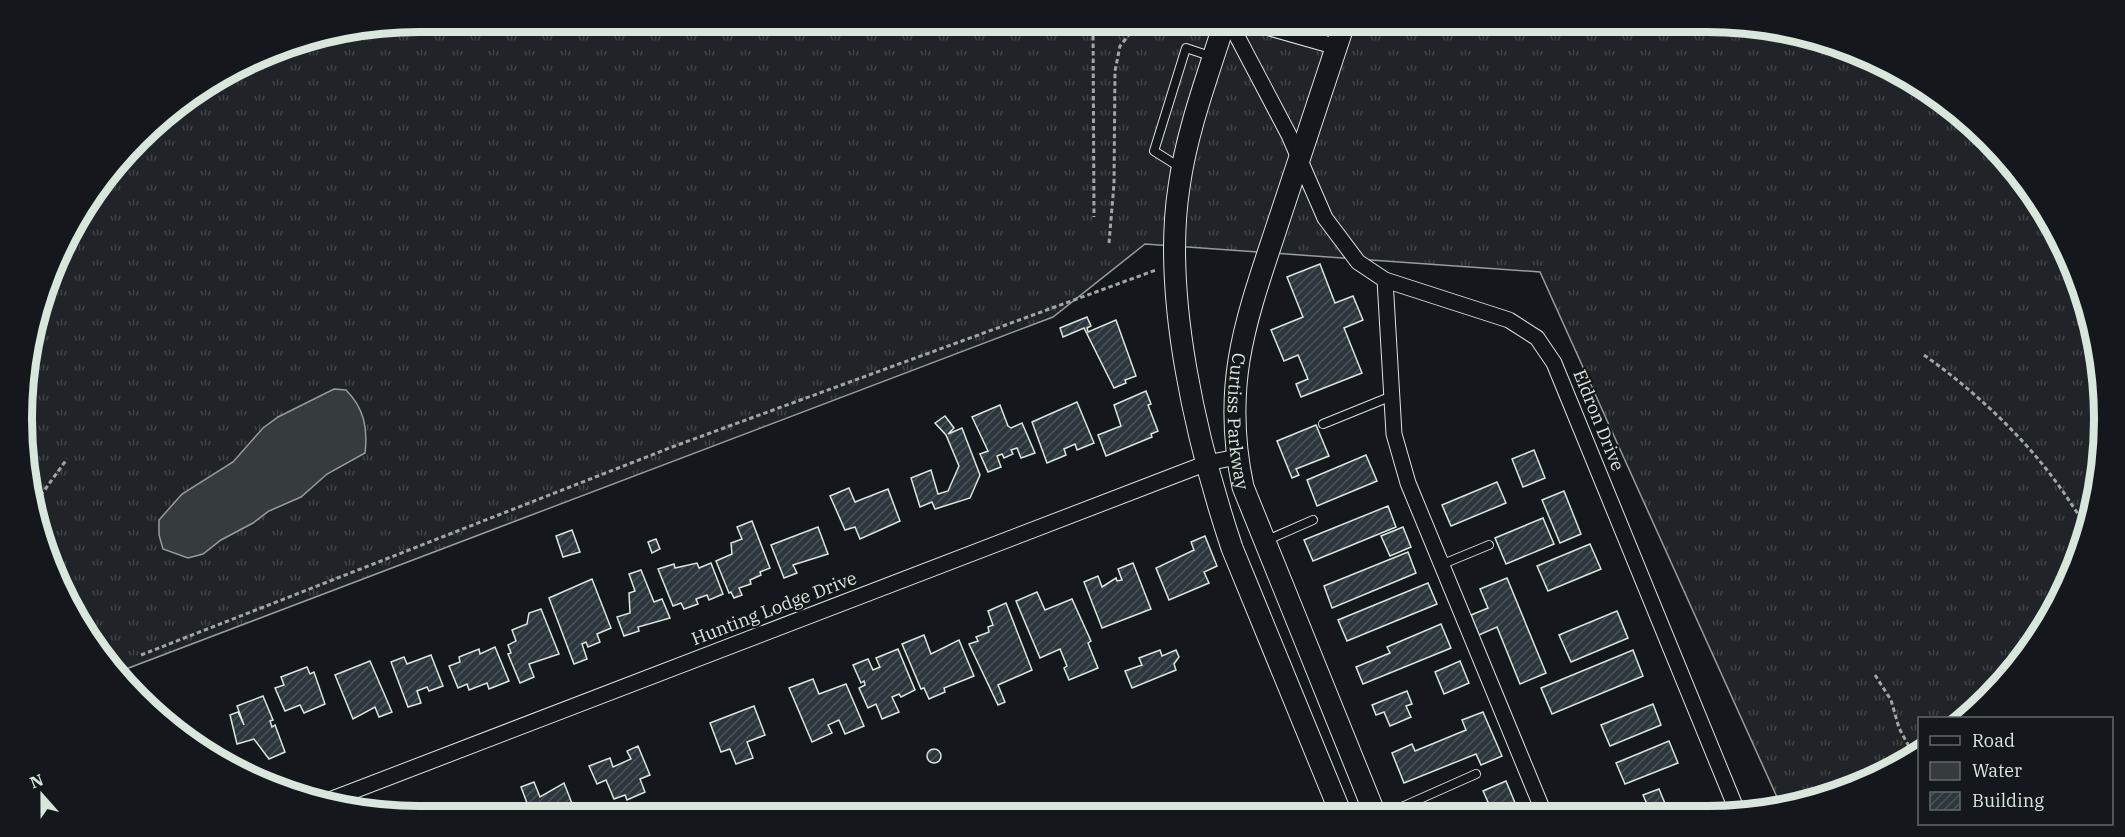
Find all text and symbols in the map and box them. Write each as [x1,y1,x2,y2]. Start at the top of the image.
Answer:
street label: Curtiss Parkway [1223,351,1255,492]
street label: Eldron Drive [1568,366,1630,474]
street label: Hunting Lodge Drive [688,566,860,650]
legend [1918,717,2113,825]
text: Road [1972,729,2015,752]
text: Water [1972,759,2022,782]
north arrow [12,765,72,825]
text: N [27,769,46,793]
text: Building [1972,789,2044,812]

